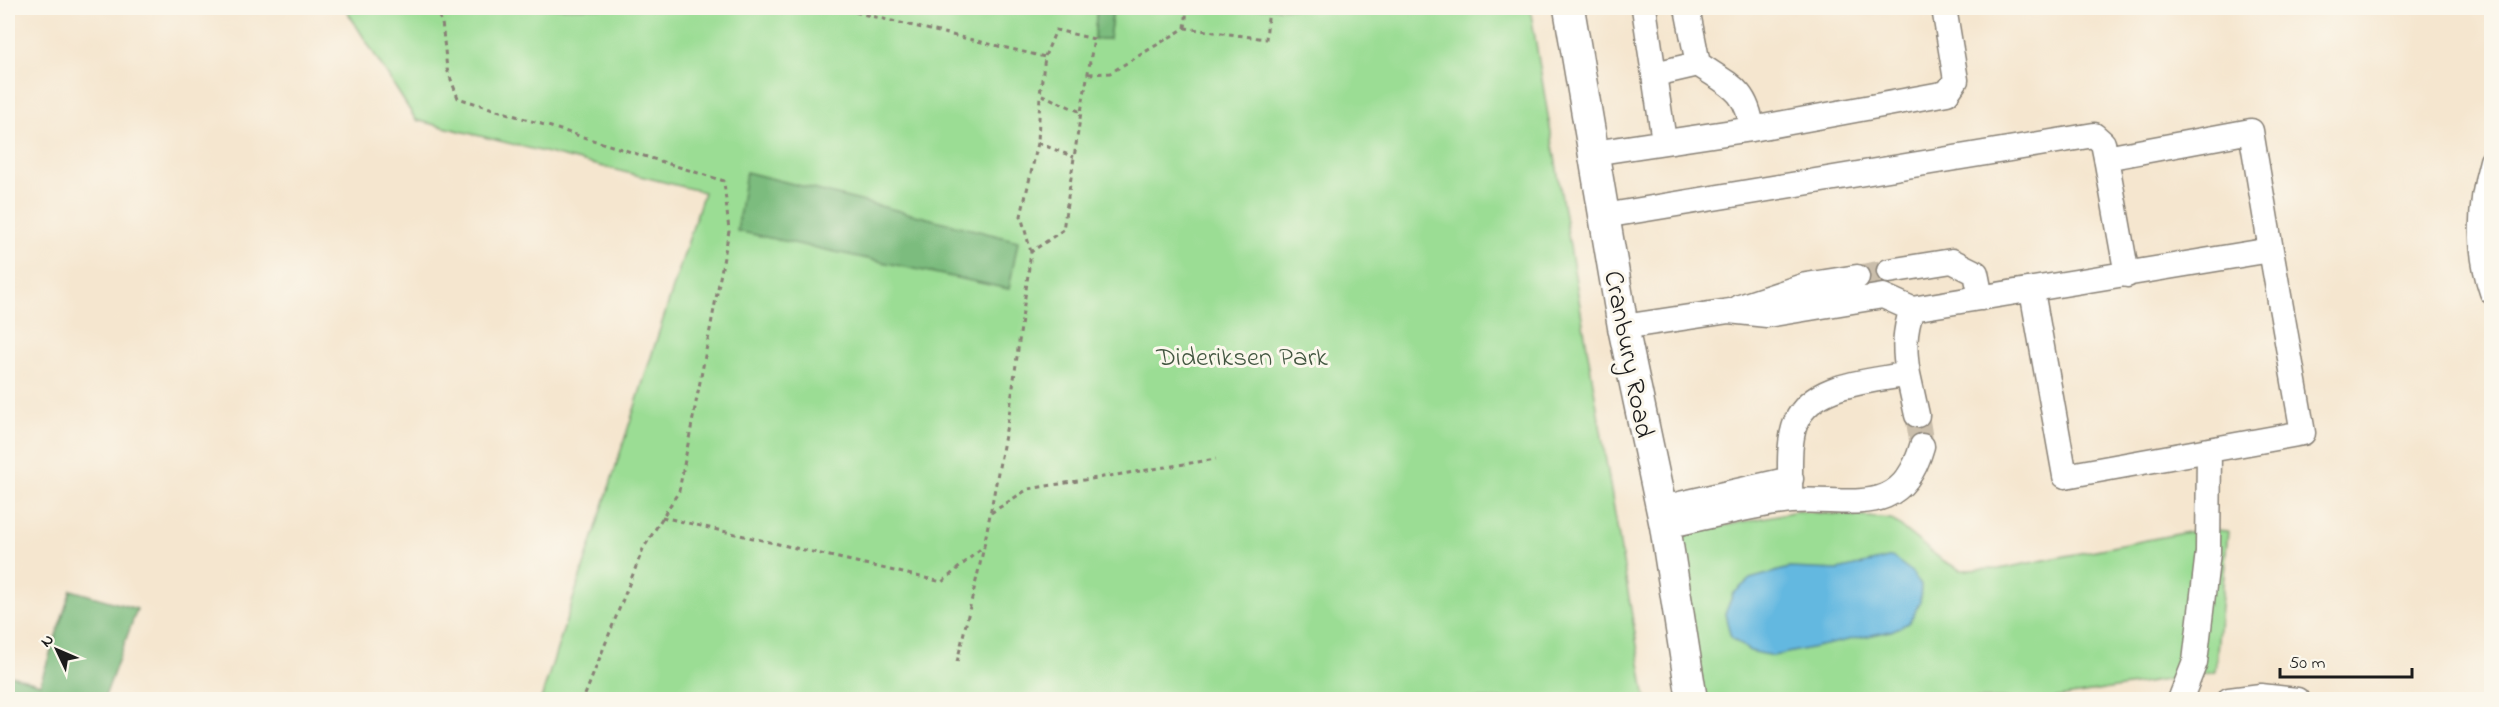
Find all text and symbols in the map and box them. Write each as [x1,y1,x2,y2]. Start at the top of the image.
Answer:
street label: Cranbury Road [1592,268,1663,441]
park label: Dideriksen Park [1155,339,1328,378]
north arrow [27,620,87,680]
text: N [35,629,60,653]
scale bar [2280,641,2412,679]
text: 50 m [2289,651,2326,677]

